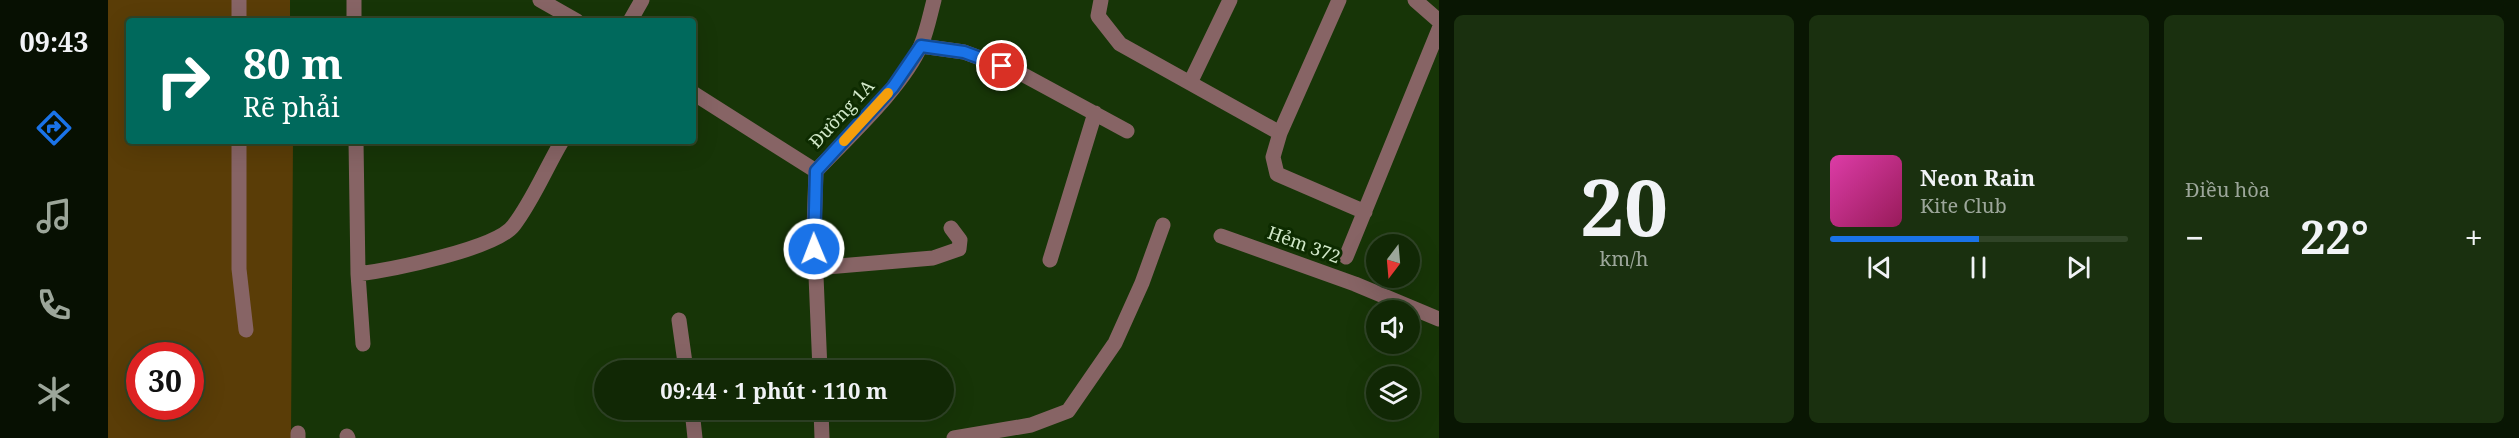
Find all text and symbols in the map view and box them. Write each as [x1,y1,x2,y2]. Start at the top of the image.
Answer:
text: 09:43 [19,23,89,60]
text: 80 m [243,34,343,91]
pin [976,40,1027,91]
icon: right [144,42,222,120]
icon: arrive [985,49,1018,82]
street label: Đường 1A [803,74,879,153]
text: Rẽ phải [243,88,340,125]
icon: directions [33,107,75,149]
text: 20 [1580,153,1668,259]
text: Neon Rain [1920,162,2035,192]
text: Điều hòa [2185,176,2270,203]
text: Kite Club [1920,192,2007,219]
icon: music [33,195,75,237]
text: 22° [2300,206,2369,267]
text: − [2185,215,2204,260]
text: + [2465,215,2483,260]
position arrow [782,217,846,281]
street label: Hẻm 372 [1265,220,1344,268]
north arrow [1366,234,1420,288]
map controls [1366,234,1420,420]
text: km/h [1599,245,1649,272]
icon: previous [1863,251,1896,284]
icon: pause [1962,251,1995,284]
icon: next [2062,251,2095,284]
icon: phone [33,284,75,326]
button: sound [1366,300,1420,354]
speed limit sign: 30 [126,342,204,420]
button: layers [1366,366,1420,420]
icon: climate [33,373,75,415]
text: 09:44 · 1 phút · 110 m [660,375,888,405]

